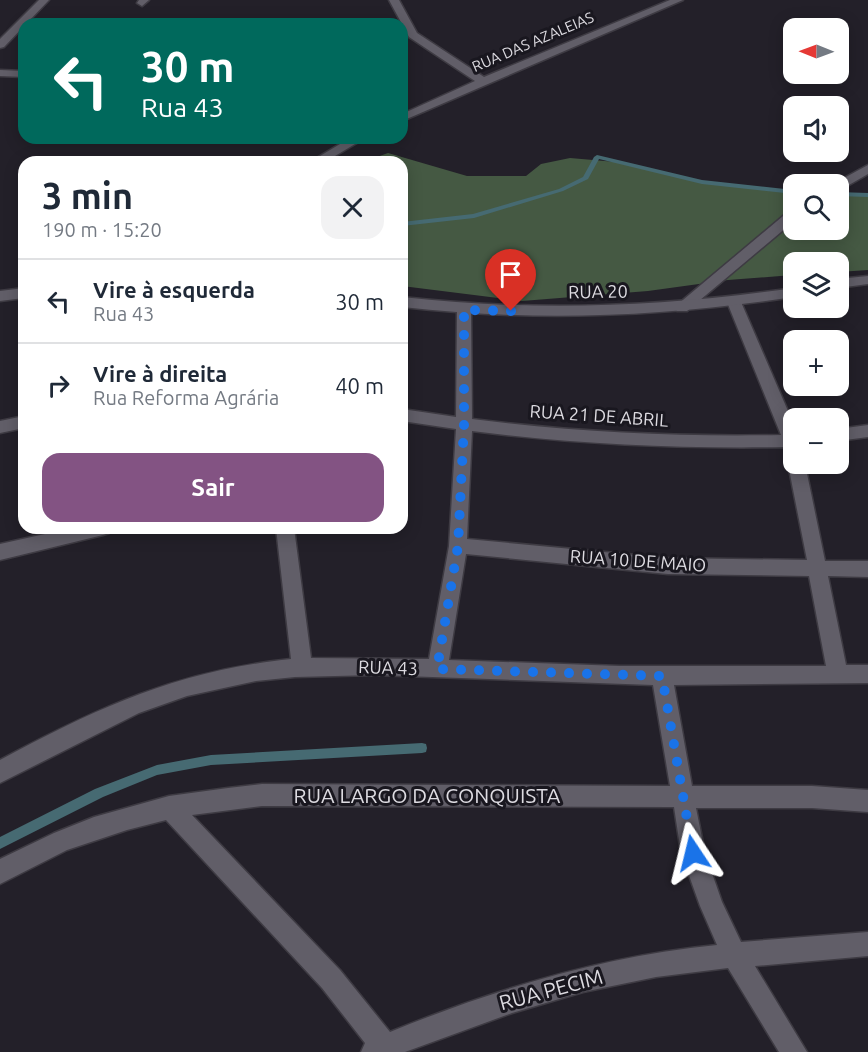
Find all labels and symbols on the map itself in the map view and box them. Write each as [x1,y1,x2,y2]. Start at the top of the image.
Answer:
street label: RUA DAS AZALEIAS [469,8,596,75]
north arrow [783,18,849,84]
pin [485,249,536,311]
street label: RUA 20 [568,280,628,302]
street label: RUA 21 DE ABRIL [529,400,669,430]
street label: RUA 10 DE MAIO [569,545,707,575]
street label: RUA 43 [358,656,418,678]
street label: RUA LARGO DA CONQUISTA [294,783,561,807]
position arrow [661,821,725,885]
street label: RUA PECIM [496,964,605,1014]

